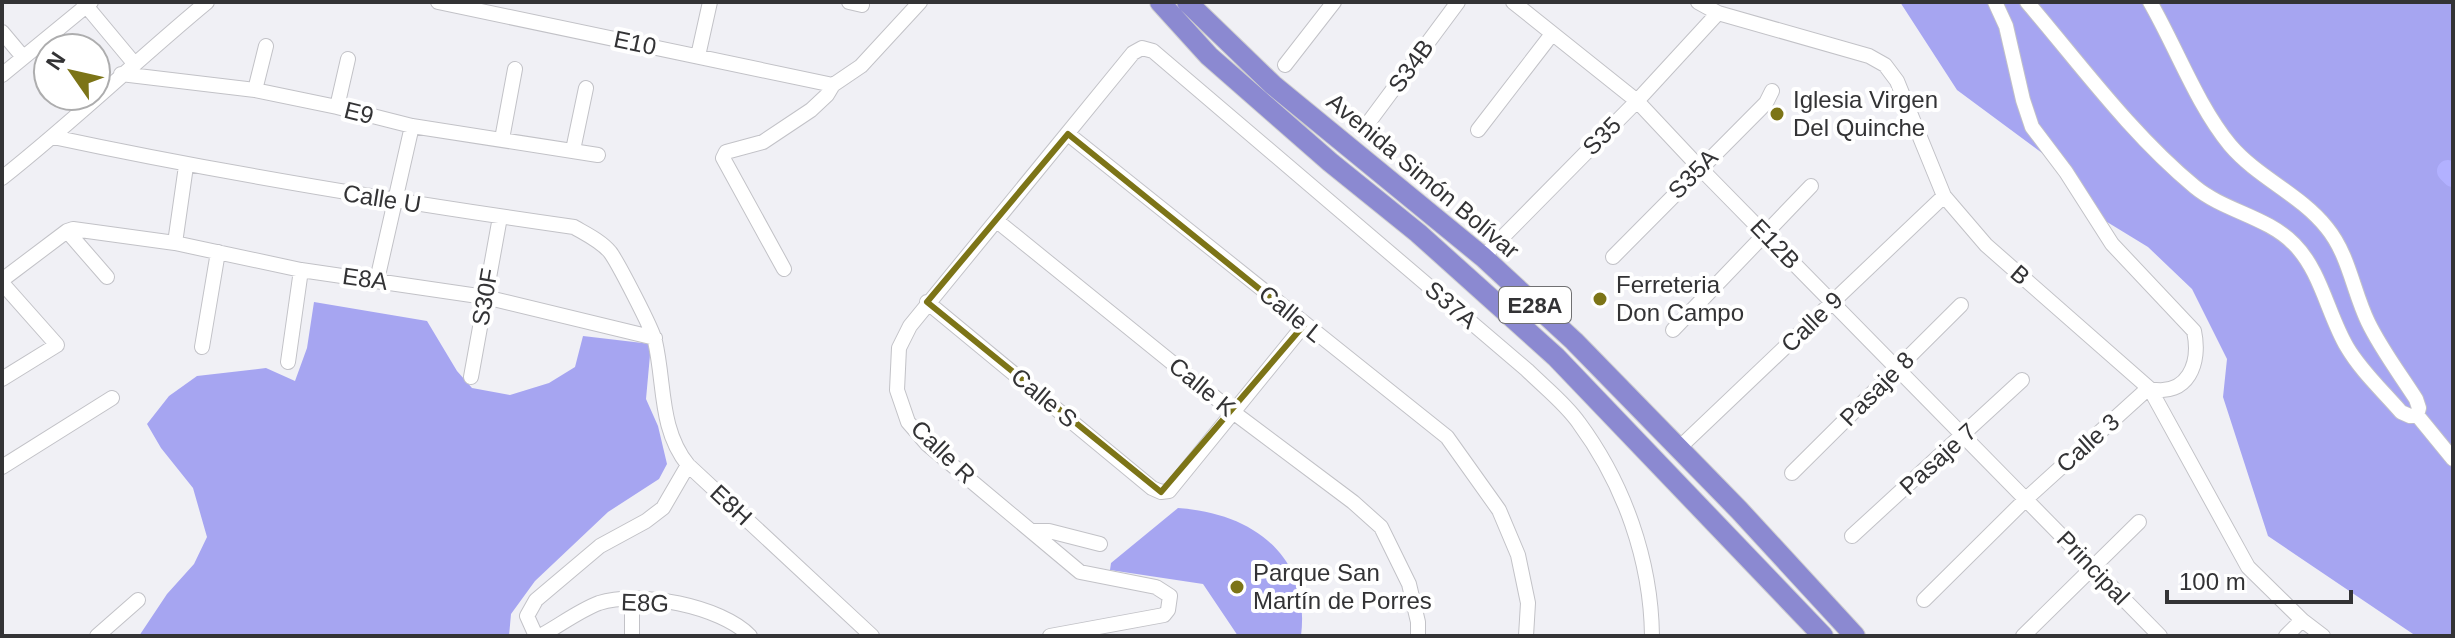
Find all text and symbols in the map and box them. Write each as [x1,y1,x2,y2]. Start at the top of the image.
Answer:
street label: E10 [611,25,659,60]
north arrow [32,32,112,112]
street label: S34B [1382,34,1439,97]
text: N [41,48,71,75]
place label: Iglesia Virgen Del Quinche [1793,86,1938,141]
street label: Avenida Simón Bolívar [1322,87,1525,264]
street label: E9 [342,96,377,129]
marker: Iglesia Virgen Del Quinche [1768,105,1786,123]
street label: S35 [1577,111,1626,160]
street label: S35A [1662,143,1723,204]
street label: Calle U [341,179,423,218]
street label: E12B [1745,213,1805,274]
street label: B [2005,259,2035,290]
street label: E8A [341,262,389,295]
street label: S30F [466,266,503,328]
place label: Ferreteria Don Campo [1616,271,1744,326]
street label: S37A [1420,275,1482,334]
street label: Calle L [1254,280,1329,348]
street label: Calle 9 [1775,286,1848,357]
road number: E28A [1499,287,1571,323]
marker: Ferreteria Don Campo [1591,290,1609,308]
street label: Pasaje 8 [1834,346,1919,431]
street label: Calle K [1164,352,1241,421]
street label: Calle S [1006,362,1083,433]
street label: Calle 3 [2051,408,2124,478]
street label: Calle R [906,415,981,489]
street label: Pasaje 7 [1894,417,1981,500]
street label: E8H [705,479,758,530]
street label: Principal [2052,525,2135,610]
scale bar [2167,554,2351,604]
place label: Parque San Martín de Porres [1253,559,1432,614]
text: 100 m [2179,568,2246,595]
marker: Parque San Martín de Porres [1228,578,1246,596]
street label: E8G [621,588,669,617]

